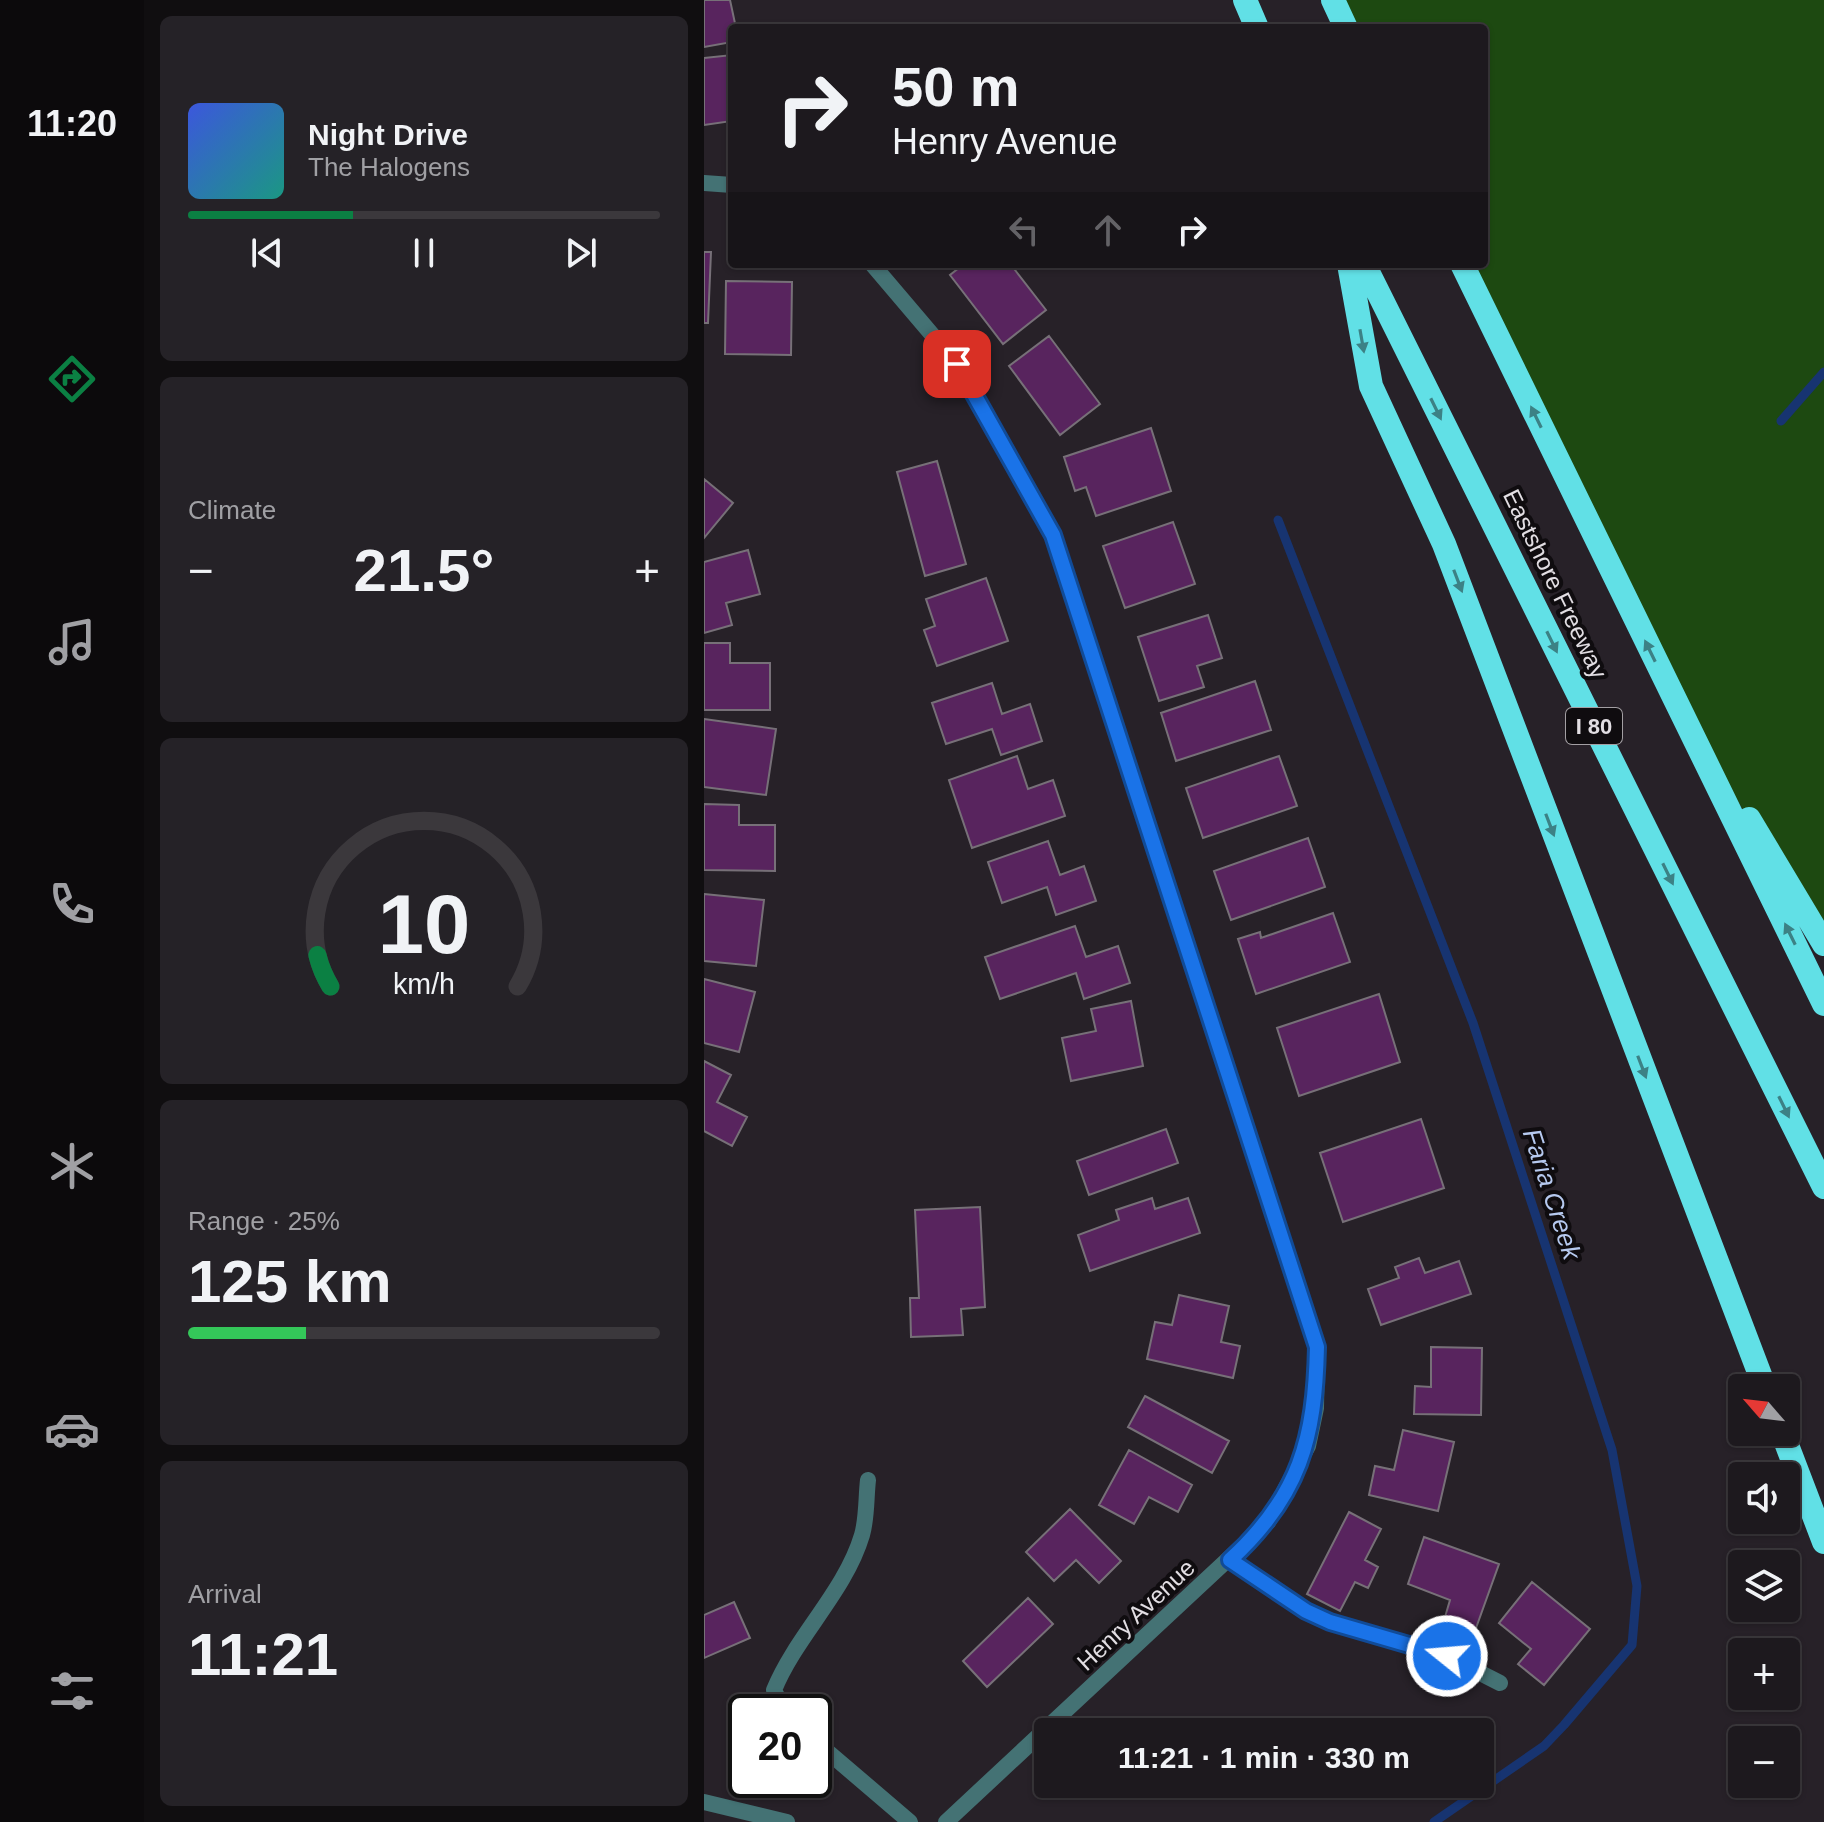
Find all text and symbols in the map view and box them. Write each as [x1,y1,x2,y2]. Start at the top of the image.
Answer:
text: 50 m [892,55,1020,118]
icon: right [760,56,864,160]
text: 11:20 [27,103,117,144]
text: Night Drive [308,118,468,151]
text: Henry Avenue [892,121,1118,162]
text: The Halogens [308,152,470,182]
icon: left [1002,208,1046,252]
icon: ahead [1086,208,1130,252]
icon: right [1170,208,1214,252]
icon: previous [245,231,289,275]
icon: pause [402,231,446,275]
icon: next [559,231,603,275]
one-way arrow [1357,329,1369,354]
pin [923,330,991,398]
icon: arrive [935,342,979,386]
icon: directions [44,351,100,407]
one-way arrow [1430,398,1443,421]
one-way arrow [1529,406,1543,429]
street label: Eastshore Freeway [1498,485,1613,683]
text: Climate [188,495,276,525]
text: 21.5° [354,537,494,604]
text: − [188,546,214,595]
text: + [634,546,660,595]
one-way arrow [1452,569,1465,593]
icon: music [44,614,100,670]
one-way arrow [1546,630,1559,653]
one-way arrow [1643,639,1657,662]
road number: I 80 [1566,708,1622,744]
one-way arrow [1544,813,1557,837]
one-way arrow [1661,863,1675,886]
icon: phone [44,876,100,932]
text: 10 [378,878,470,971]
one-way arrow [1783,923,1796,946]
text: km/h [393,968,455,1000]
one-way arrow [1636,1055,1649,1079]
one-way arrow [1777,1096,1791,1119]
water label: Faria Creek [1517,1125,1588,1265]
icon: climate [44,1138,100,1194]
text: Range · 25% [188,1206,340,1236]
text: 125 km [188,1248,392,1315]
north arrow [1728,1374,1800,1446]
map controls [1728,1374,1800,1798]
icon: car [44,1401,100,1457]
button: sound [1728,1462,1800,1534]
button: layers [1728,1550,1800,1622]
street label: Henry Avenue [1071,1553,1200,1676]
text: Arrival [188,1579,262,1609]
position arrow [1405,1614,1489,1698]
text: 11:21 [188,1621,338,1688]
button: + [1728,1638,1800,1710]
icon: filters [44,1663,100,1719]
speed limit sign: 20 [728,1694,832,1798]
button: − [1728,1726,1800,1798]
text: 11:21 · 1 min · 330 m [1118,1741,1410,1774]

